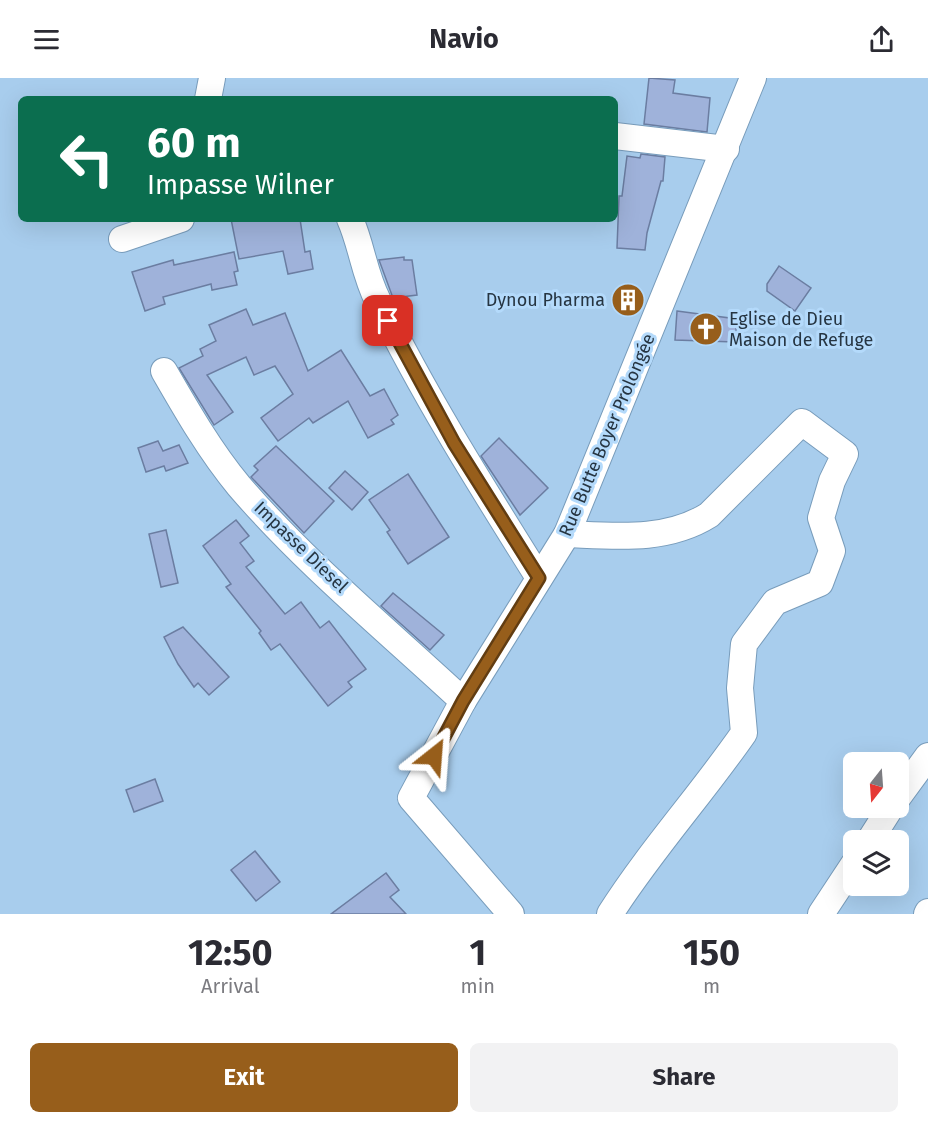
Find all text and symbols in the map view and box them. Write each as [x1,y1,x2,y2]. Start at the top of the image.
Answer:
icon: menu [30,23,63,56]
text: Navio [429,23,499,55]
icon: share [865,23,898,56]
text: 60 m [147,118,241,168]
icon: left [48,120,126,198]
text: Impasse Wilner [147,169,334,201]
building icon: Dynou Pharma [610,282,646,318]
place label: Dynou Pharma [486,289,605,311]
pin [362,295,413,346]
icon: arrive [371,304,404,337]
place label: Eglise de Dieu Maison de Refuge [729,308,873,351]
church icon: Eglise de Dieu Maison de Refuge [688,311,724,347]
street label: Rue Butte Boyer Prolongée [554,330,660,540]
street label: Impasse Diesel [249,497,353,597]
position arrow [402,724,466,788]
north arrow [843,752,909,818]
map controls [843,752,909,896]
button: layers [843,830,909,896]
text: 12:50 [188,931,273,975]
text: 1 [469,931,486,975]
text: 150 [683,931,740,975]
text: Arrival [201,974,260,998]
text: min [461,974,495,998]
text: m [703,974,720,998]
button: Exit [30,1043,458,1112]
button: Share [470,1043,898,1112]

